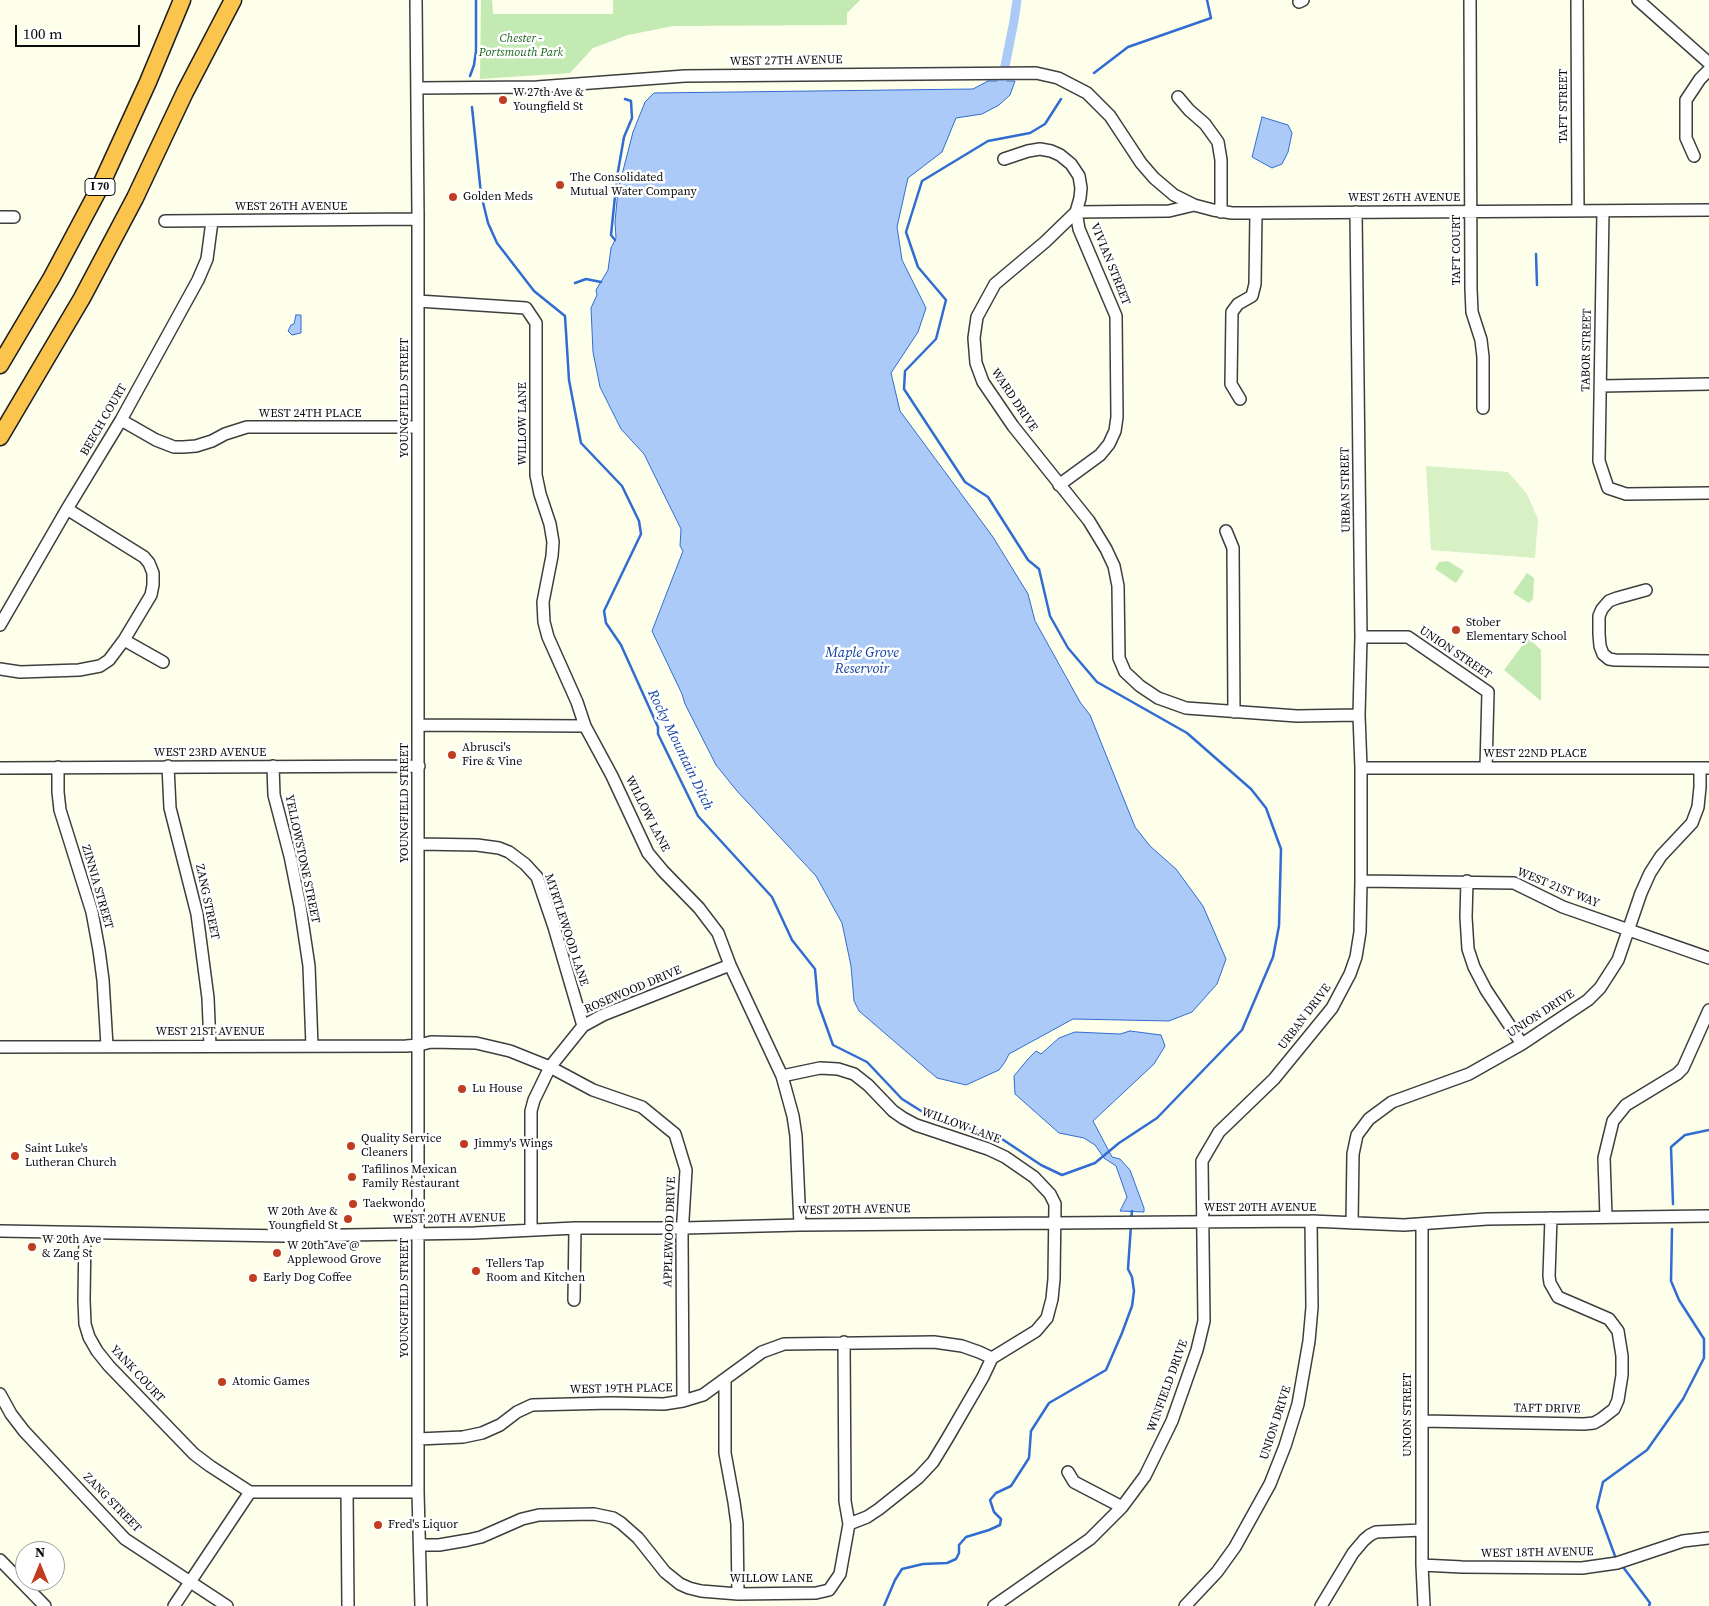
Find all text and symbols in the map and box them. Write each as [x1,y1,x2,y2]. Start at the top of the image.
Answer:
scale bar [18,15,142,47]
text: 100 m [23,23,63,44]
park label: Chester - Portsmouth Park [479,32,563,60]
street label: WEST 27TH AVENUE [730,53,842,69]
street label: TAFT STREET [1557,69,1571,143]
place label: W 27th Ave & Youngfield St [513,86,584,114]
marker: W 27th Ave & Youngfield St [497,94,509,106]
place label: The Consolidated Mutual Water Company [570,171,697,199]
road number: I 70 [85,178,115,196]
marker: The Consolidated Mutual Water Company [554,179,566,191]
place label: Golden Meds [463,190,533,204]
marker: Golden Meds [447,191,459,203]
street label: WEST 26TH AVENUE [1348,191,1460,205]
street label: WEST 26TH AVENUE [235,200,347,214]
street label: TAFT COURT [1450,215,1464,285]
street label: VIVIAN STREET [1087,221,1133,307]
street label: TABOR STREET [1579,308,1595,392]
street label: YOUNGFIELD STREET [398,338,412,458]
street label: WARD DRIVE [988,366,1040,434]
street label: BEECH COURT [78,382,130,458]
street label: WILLOW LANE [516,382,530,466]
street label: WEST 24TH PLACE [259,407,361,421]
street label: URBAN STREET [1338,447,1354,533]
place label: Stober Elementary School [1466,616,1567,644]
street label: UNION STREET [1416,624,1494,682]
marker: Stober Elementary School [1450,624,1462,636]
water label: Maple Grove Reservoir [825,645,899,678]
water label: Rocky Mountain Ditch [644,687,716,813]
place label: Abrusci's Fire & Vine [462,741,522,769]
street label: YOUNGFIELD STREET [398,743,412,863]
street label: WEST 23RD AVENUE [154,746,266,760]
street label: WEST 22ND PLACE [1483,747,1587,761]
marker: Abrusci's Fire & Vine [446,749,458,761]
street label: WILLOW LANE [622,774,672,854]
street label: YELLOWSTONE STREET [281,793,323,925]
street label: ZINNIA STREET [78,843,116,931]
street label: ZANG STREET [192,863,222,941]
street label: WEST 21ST WAY [1515,865,1601,911]
street label: MYRTLEWOOD LANE [541,872,591,988]
street label: ROSEWOOD DRIVE [582,963,684,1017]
street label: URBAN DRIVE [1276,981,1334,1053]
street label: UNION DRIVE [1505,987,1577,1041]
street label: WEST 21ST AVENUE [155,1025,265,1039]
place label: Lu House [472,1082,523,1096]
marker: Lu House [456,1083,468,1095]
street label: WILLOW LANE [919,1105,1003,1147]
place label: Quality Service Cleaners [361,1132,442,1160]
place label: Jimmy's Wings [474,1137,553,1151]
marker: Jimmy's Wings [458,1138,470,1150]
marker: Quality Service Cleaners [345,1140,357,1152]
place label: Saint Luke's Lutheran Church [25,1142,117,1170]
marker: Saint Luke's Lutheran Church [9,1150,21,1162]
place label: Tafilinos Mexican Family Restaurant [362,1163,459,1191]
marker: Tafilinos Mexican Family Restaurant [346,1171,358,1183]
street label: APPLEWOOD DRIVE [661,1176,679,1288]
place label: Taekwondo [363,1197,425,1211]
marker: Taekwondo [347,1198,359,1210]
street label: WEST 20TH AVENUE [1204,1201,1316,1215]
street label: WEST 20TH AVENUE [798,1202,910,1218]
place label: W 20th Ave & Youngfield St [267,1205,338,1233]
street label: WEST 20TH AVENUE [393,1211,505,1227]
marker: W 20th Ave & Youngfield St [342,1213,354,1225]
place label: W 20th Ave & Zang St [42,1233,101,1261]
street label: YOUNGFIELD STREET [398,1238,412,1358]
place label: W 20th Ave @ Applewood Grove [287,1239,381,1267]
marker: W 20th Ave & Zang St [26,1241,38,1253]
marker: W 20th Ave @ Applewood Grove [271,1247,283,1259]
place label: Tellers Tap Room and Kitchen [486,1257,585,1285]
marker: Tellers Tap Room and Kitchen [470,1265,482,1277]
place label: Early Dog Coffee [263,1271,352,1285]
marker: Early Dog Coffee [247,1272,259,1284]
street label: WINFIELD DRIVE [1145,1338,1191,1434]
street label: YANK COURT [107,1342,167,1406]
street label: UNION STREET [1401,1373,1415,1457]
place label: Atomic Games [232,1375,310,1389]
marker: Atomic Games [216,1376,228,1388]
street label: WEST 19TH PLACE [570,1381,672,1397]
street label: UNION DRIVE [1257,1384,1295,1462]
street label: TAFT DRIVE [1513,1401,1581,1417]
street label: ZANG STREET [80,1470,144,1536]
place label: Fred's Liquor [388,1518,458,1532]
marker: Fred's Liquor [372,1519,384,1531]
north arrow [15,1541,65,1591]
text: N [35,1542,45,1562]
street label: WEST 18TH AVENUE [1481,1545,1593,1561]
street label: WILLOW LANE [729,1572,813,1586]

